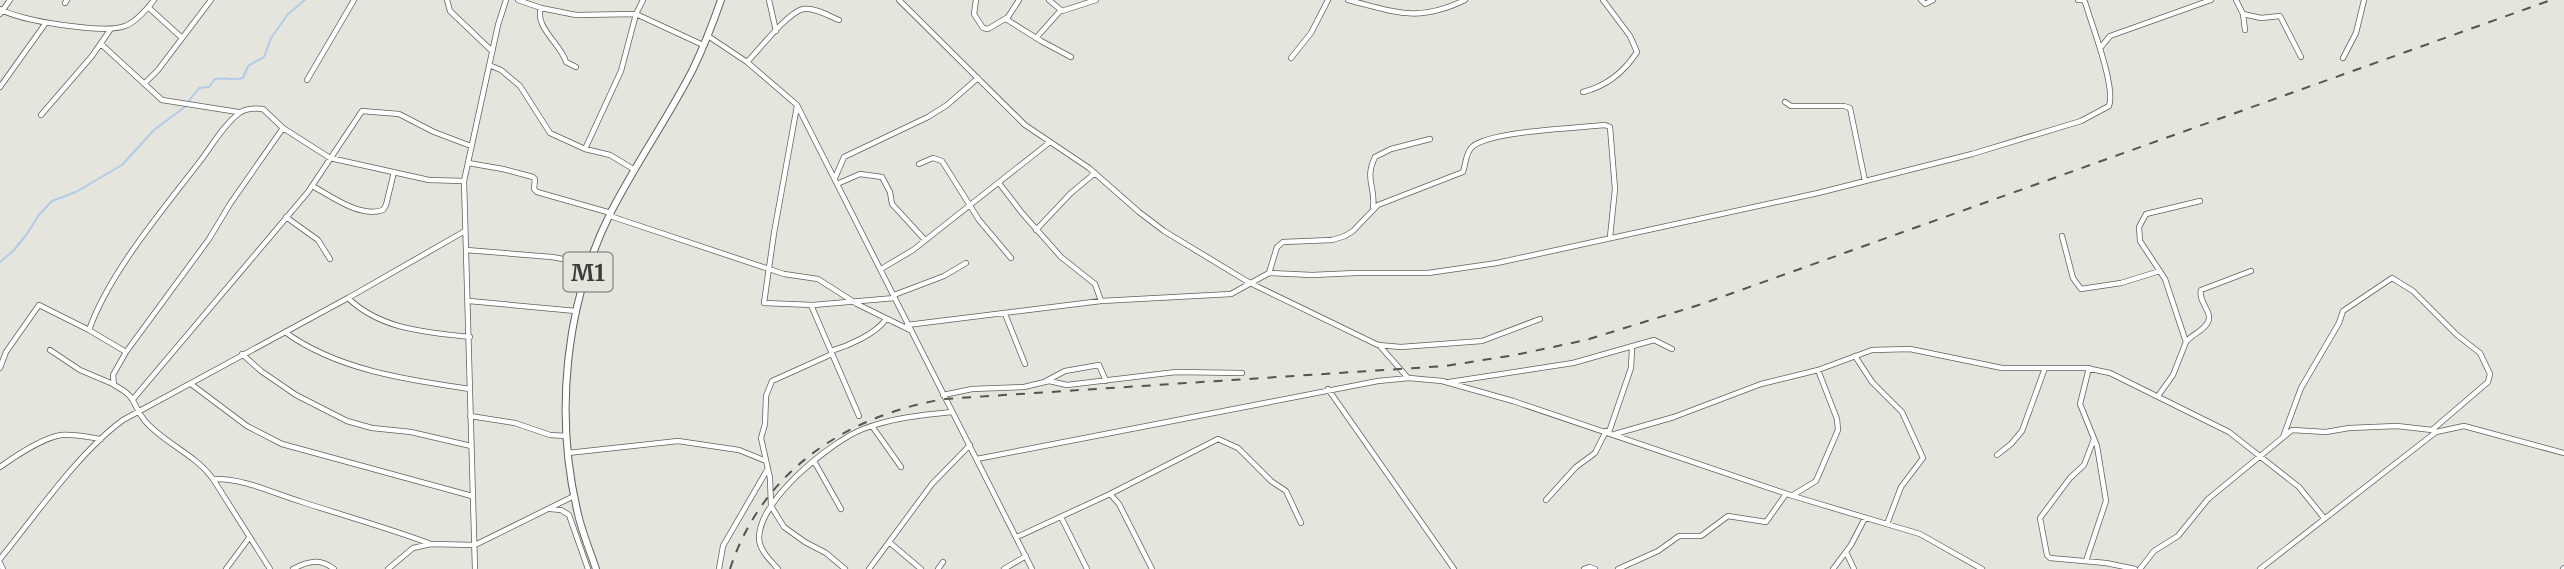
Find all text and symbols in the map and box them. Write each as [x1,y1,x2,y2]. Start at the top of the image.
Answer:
road number: M1 [564,252,612,292]

